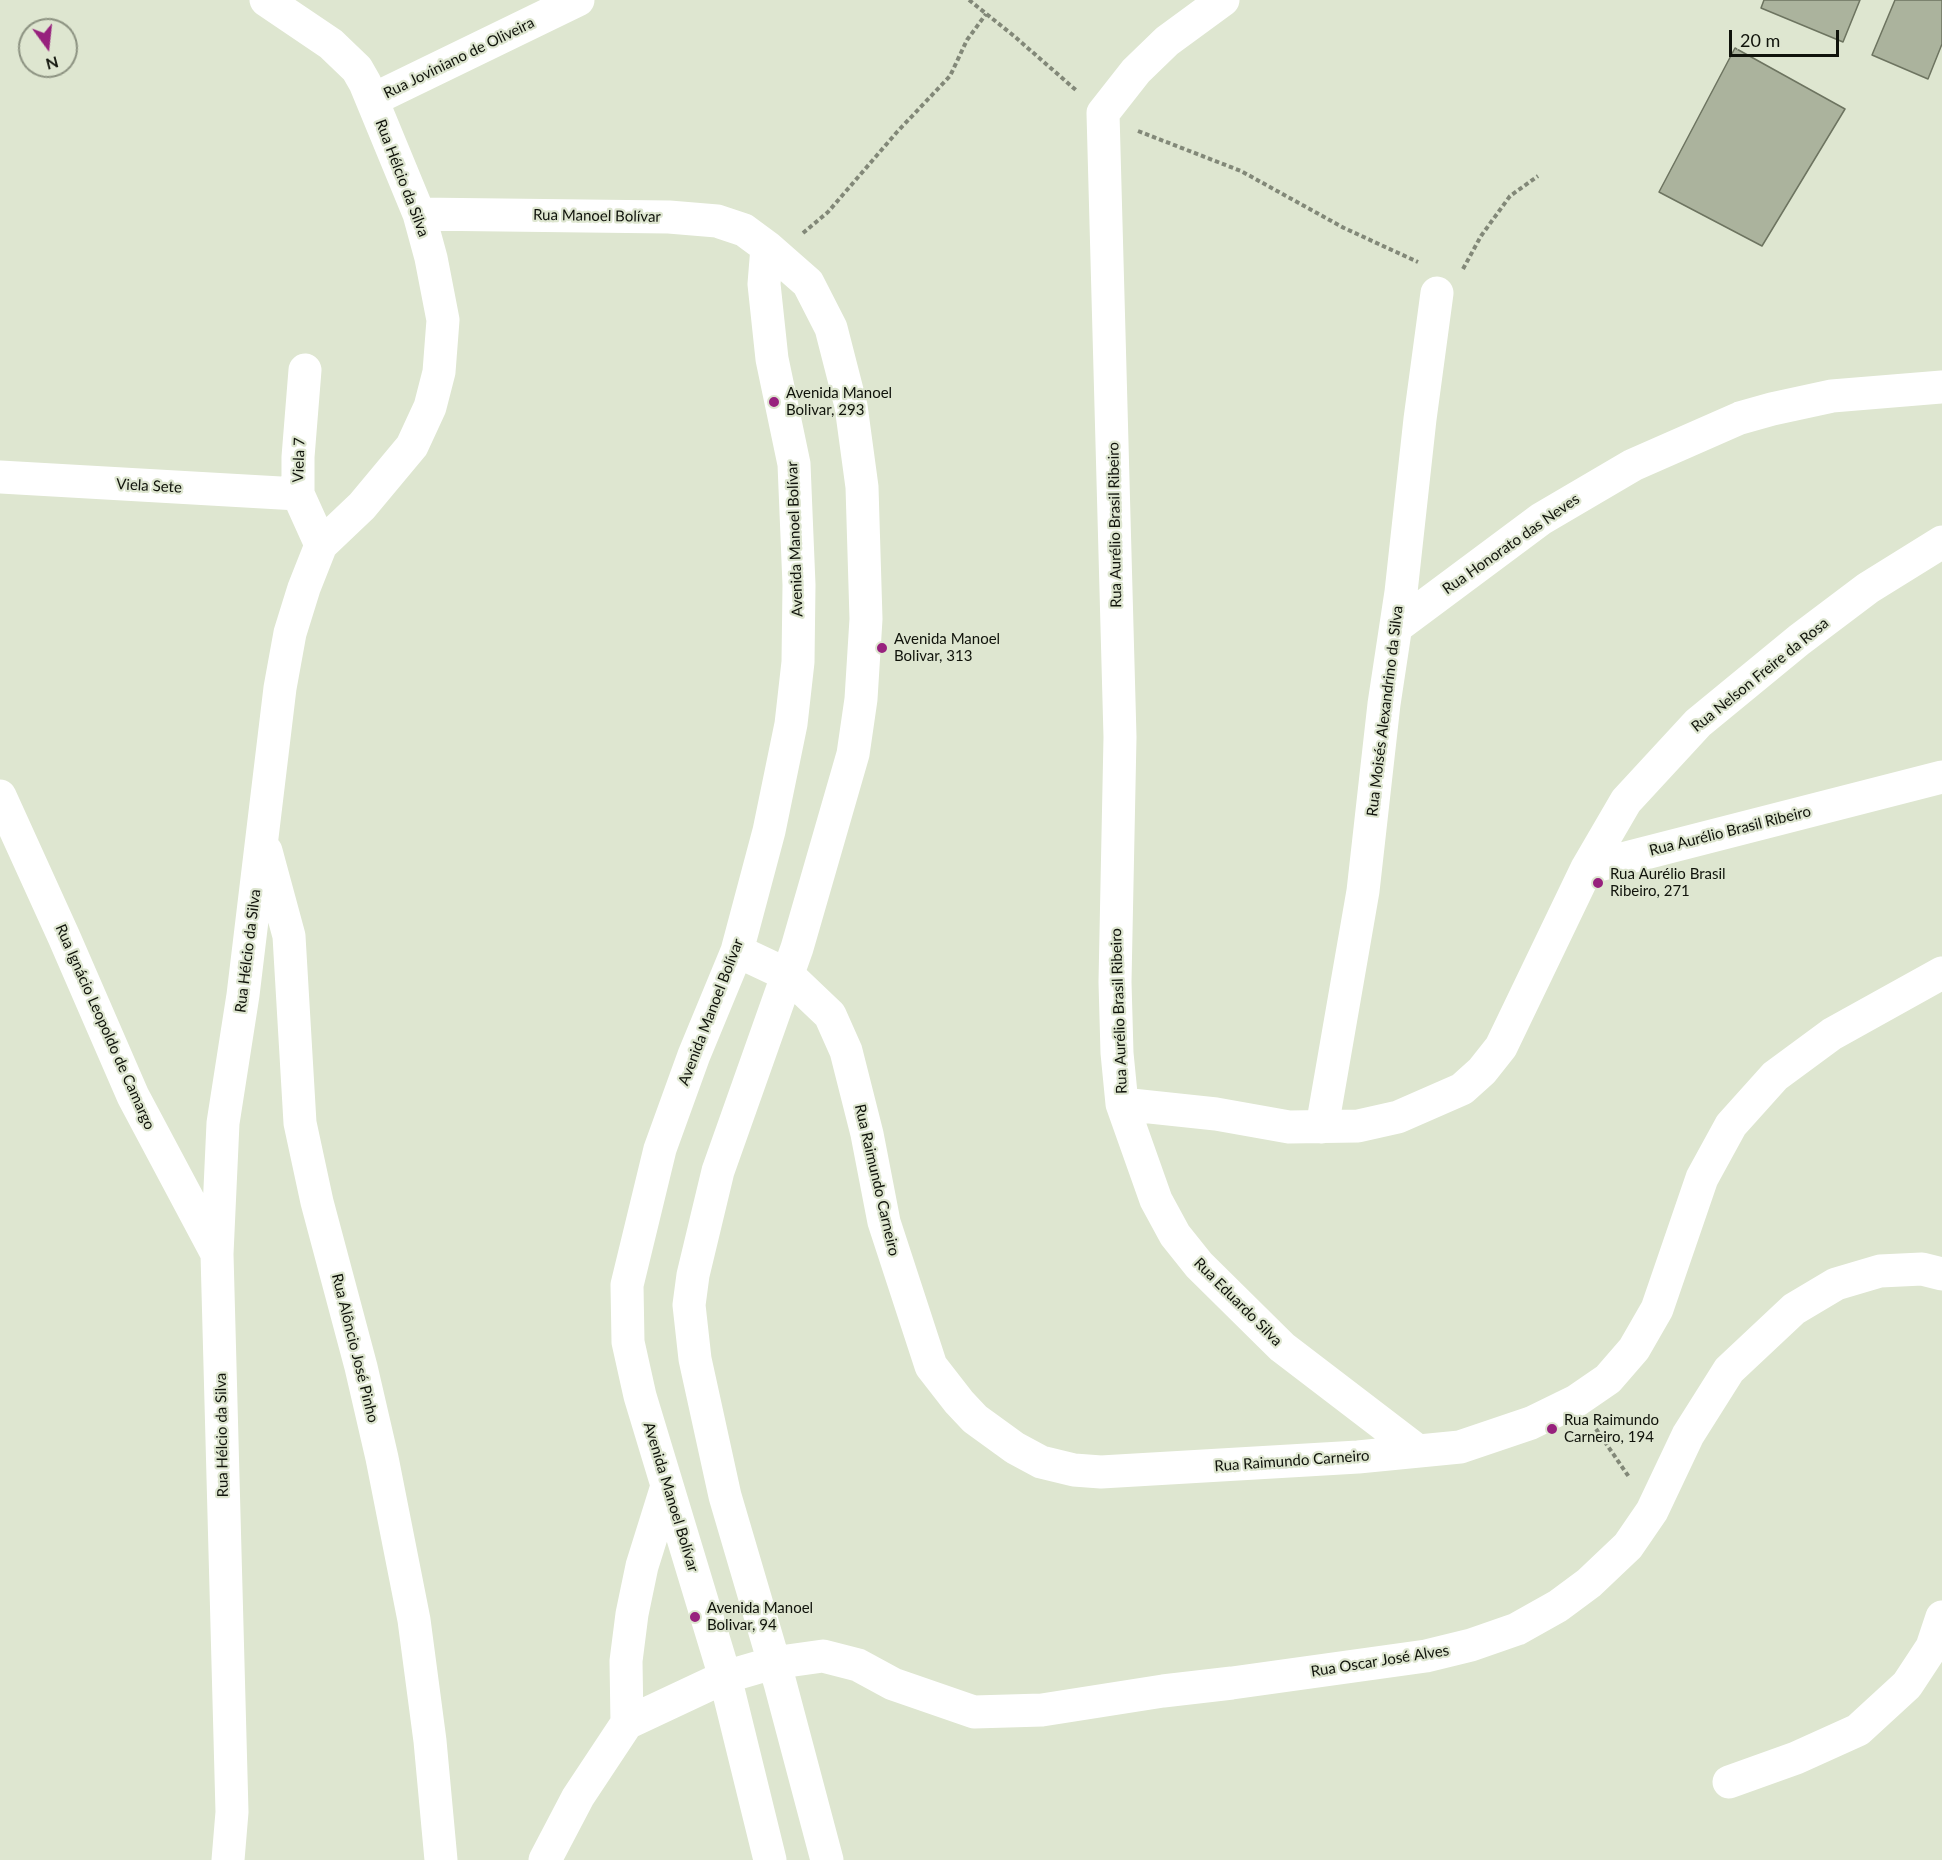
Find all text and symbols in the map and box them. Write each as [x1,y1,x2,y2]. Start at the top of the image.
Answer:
street label: Rua Joviniano de Oliveira [381,14,537,102]
north arrow [18,18,78,78]
scale bar [1732,18,1842,56]
text: 20 m [1740,29,1780,51]
text: N [44,53,61,75]
street label: Rua Hélcio da Silva [371,117,433,239]
street label: Rua Manoel Bolívar [533,206,661,226]
place label: Avenida Manoel Bolivar, 293 [786,384,892,419]
marker: Avenida Manoel Bolivar, 293 [767,395,781,409]
street label: Viela 7 [289,437,309,483]
street label: Rua Aurélio Brasil Ribeiro [1105,442,1125,608]
street label: Avenida Manoel Bolívar [783,461,807,617]
street label: Viela Sete [116,475,182,497]
street label: Rua Honorato das Neves [1439,490,1583,598]
street label: Rua Moisés Alexandrino da Silva [1363,605,1407,817]
street label: Rua Nelson Freire da Rosa [1688,614,1832,736]
place label: Avenida Manoel Bolivar, 313 [894,630,1000,665]
marker: Avenida Manoel Bolivar, 313 [875,641,889,655]
street label: Rua Aurélio Brasil Ribeiro [1647,802,1813,860]
place label: Rua Aurélio Brasil Ribeiro, 271 [1610,865,1726,900]
marker: Rua Aurélio Brasil Ribeiro, 271 [1591,876,1605,890]
street label: Rua Hélcio da Silva [231,888,265,1014]
street label: Rua Ignácio Leopoldo de Camargo [51,921,159,1133]
street label: Rua Aurélio Brasil Ribeiro [1107,928,1131,1094]
street label: Avenida Manoel Bolívar [675,936,747,1088]
street label: Rua Raimundo Carneiro [851,1102,903,1258]
street label: Rua Eduardo Silva [1190,1254,1286,1350]
street label: Rua Alôncio José Pinho [328,1272,382,1424]
street label: Rua Hélcio da Silva [212,1373,232,1497]
place label: Rua Raimundo Carneiro, 194 [1564,1411,1659,1446]
street label: Avenida Manoel Bolívar [640,1420,702,1574]
marker: Rua Raimundo Carneiro, 194 [1545,1422,1559,1436]
street label: Rua Raimundo Carneiro [1214,1447,1370,1475]
place label: Avenida Manoel Bolivar, 94 [707,1599,813,1634]
marker: Avenida Manoel Bolivar, 94 [688,1610,702,1624]
street label: Rua Oscar José Alves [1310,1641,1450,1681]

